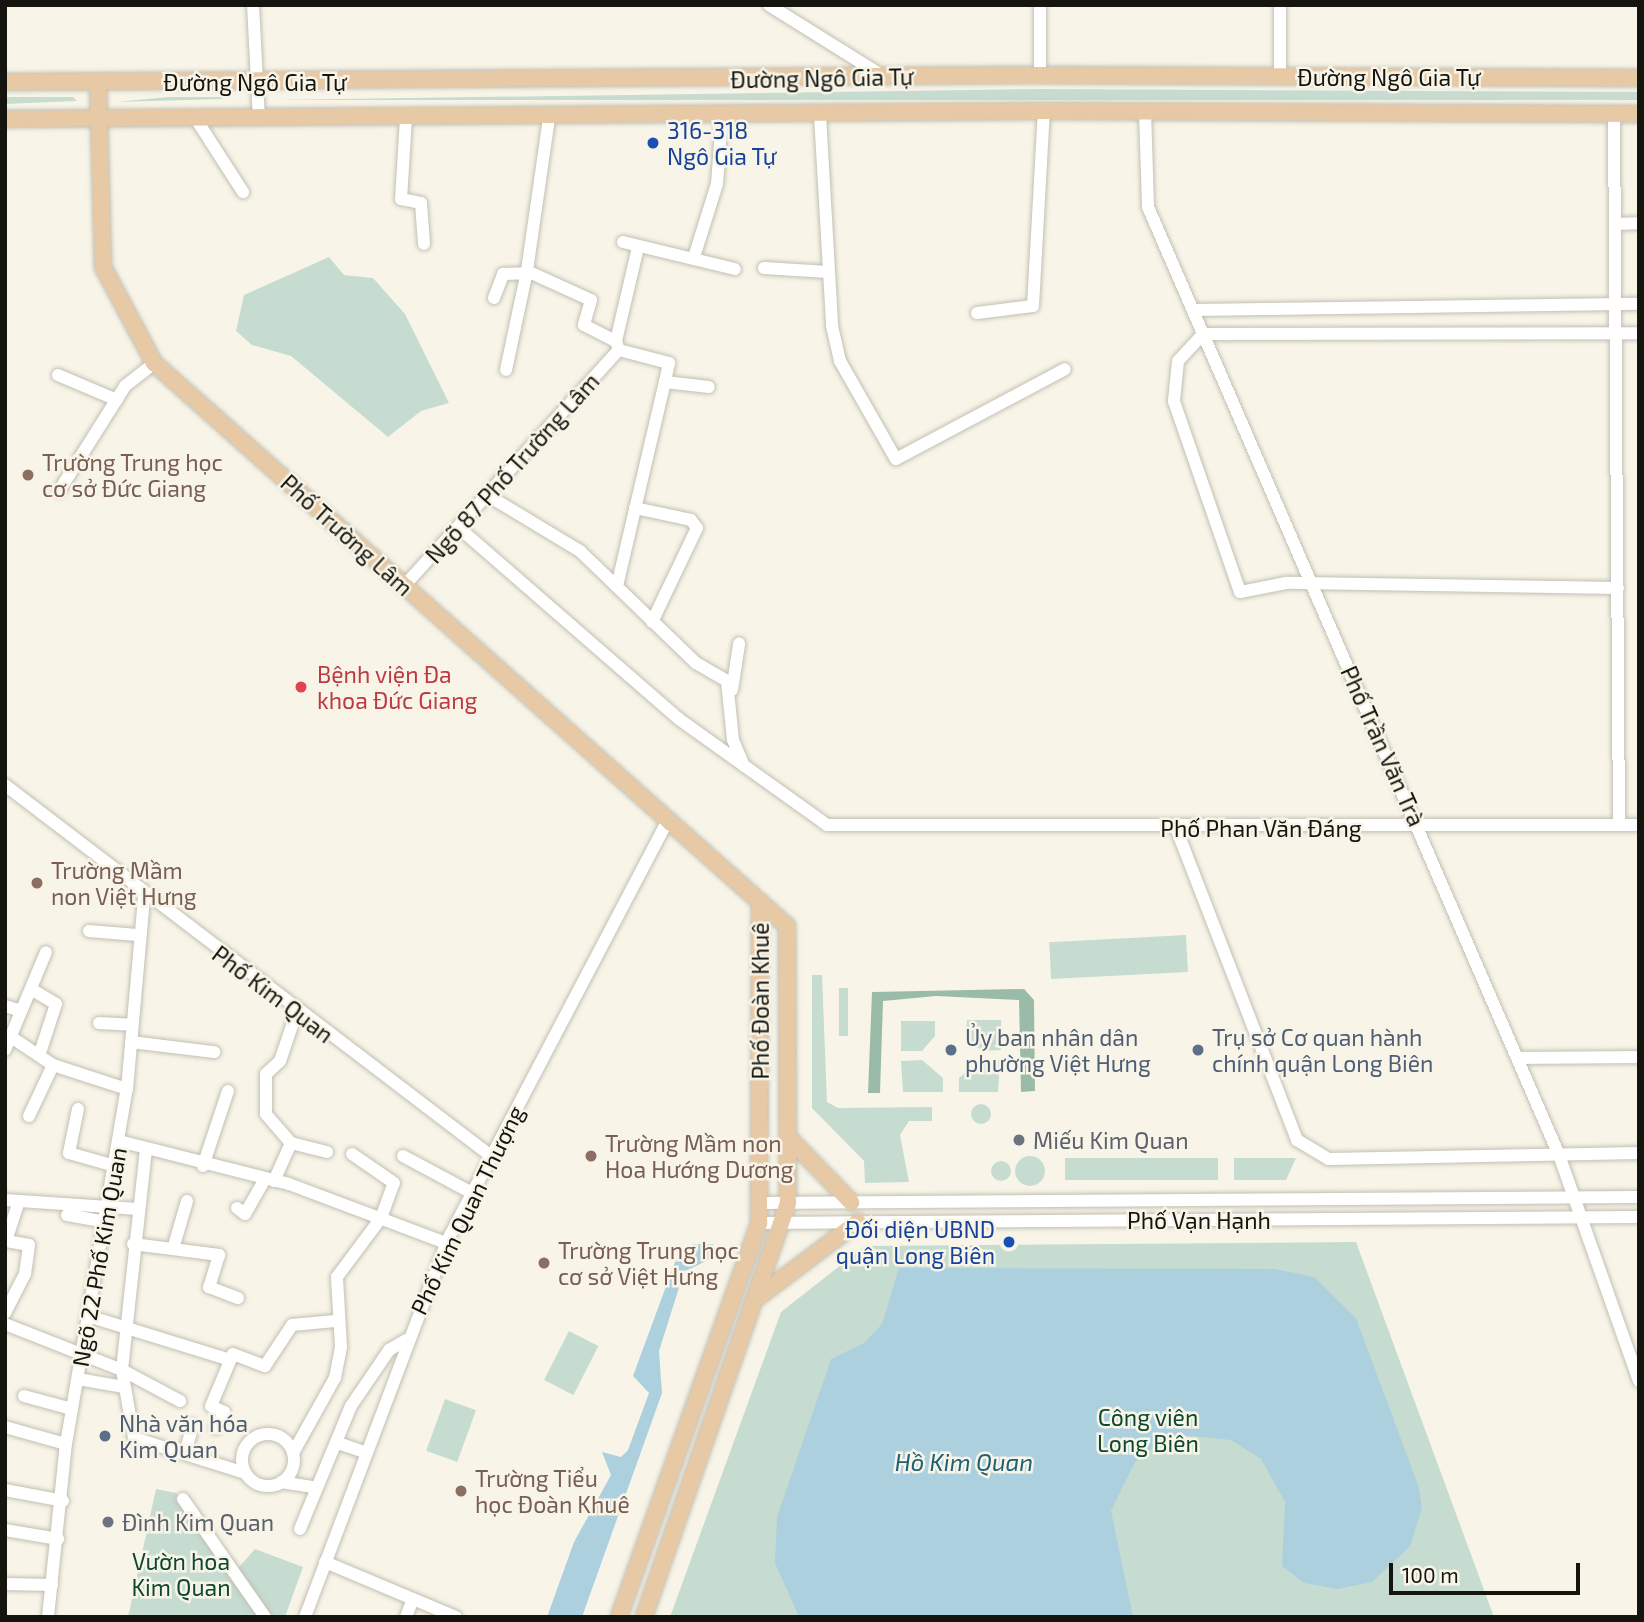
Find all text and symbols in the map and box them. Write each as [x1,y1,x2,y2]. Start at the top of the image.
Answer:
street label: Đường Ngô Gia Tự [730,63,914,93]
street label: Đường Ngô Gia Tự [1297,63,1481,91]
street label: Đường Ngô Gia Tự [163,68,347,96]
place label: 316-318 Ngô Gia Tự [667,116,777,170]
marker: 316-318 Ngô Gia Tự [645,135,661,151]
street label: Ngõ 87 Phố Trường Lâm [419,367,605,569]
place label: Trường Trung học cơ sở Đức Giang [42,448,223,502]
marker: Trường Trung học cơ sở Đức Giang [20,467,36,483]
street label: Phố Trường Lâm [275,468,419,602]
place label: Bệnh viện Đa khoa Đức Giang [317,660,477,714]
street label: Phố Trần Văn Trà [1335,661,1431,831]
marker: Bệnh viện Đa khoa Đức Giang [291,677,311,697]
street label: Phố Phan Văn Đáng [1160,814,1362,842]
place label: Trường Mầm non Việt Hưng [51,856,197,910]
marker: Trường Mầm non Việt Hưng [29,875,45,891]
street label: Phố Đoàn Khuê [746,922,774,1080]
street label: Phố Kim Quan [207,940,339,1048]
place label: Ủy ban nhân dân phường Việt Hưng [965,1023,1151,1077]
place label: Trụ sở Cơ quan hành chính quận Long Biên [1212,1023,1433,1077]
marker: Ủy ban nhân dân phường Việt Hưng [943,1042,959,1058]
marker: Trụ sở Cơ quan hành chính quận Long Biên [1190,1042,1206,1058]
street label: Phố Kim Quan Thượng [404,1101,530,1319]
place label: Miếu Kim Quan [1033,1126,1189,1154]
place label: Trường Mầm non Hoa Hướng Dương [605,1129,793,1183]
marker: Miếu Kim Quan [1011,1132,1027,1148]
street label: Ngõ 22 Phố Kim Quan [66,1145,132,1369]
marker: Trường Mầm non Hoa Hướng Dương [583,1148,599,1164]
street label: Phố Vạn Hạnh [1127,1206,1271,1234]
place label: Đối diện UBND quận Long Biên [836,1215,995,1269]
marker: Đối diện UBND quận Long Biên [1001,1234,1017,1250]
place label: Trường Trung học cơ sở Việt Hưng [558,1236,739,1290]
marker: Trường Trung học cơ sở Việt Hưng [536,1255,552,1271]
park label: Công viên Long Biên [1097,1403,1199,1457]
place label: Nhà văn hóa Kim Quan [119,1409,249,1463]
marker: Nhà văn hóa Kim Quan [97,1428,113,1444]
water label: Hồ Kim Quan [895,1448,1033,1476]
place label: Trường Tiểu học Đoàn Khuê [475,1464,630,1518]
marker: Trường Tiểu học Đoàn Khuê [453,1483,469,1499]
place label: Đình Kim Quan [122,1508,274,1536]
marker: Đình Kim Quan [100,1514,116,1530]
park label: Vườn hoa Kim Quan [131,1547,231,1601]
scale bar [1392,1548,1583,1592]
text: 100 m [1402,1562,1459,1587]

